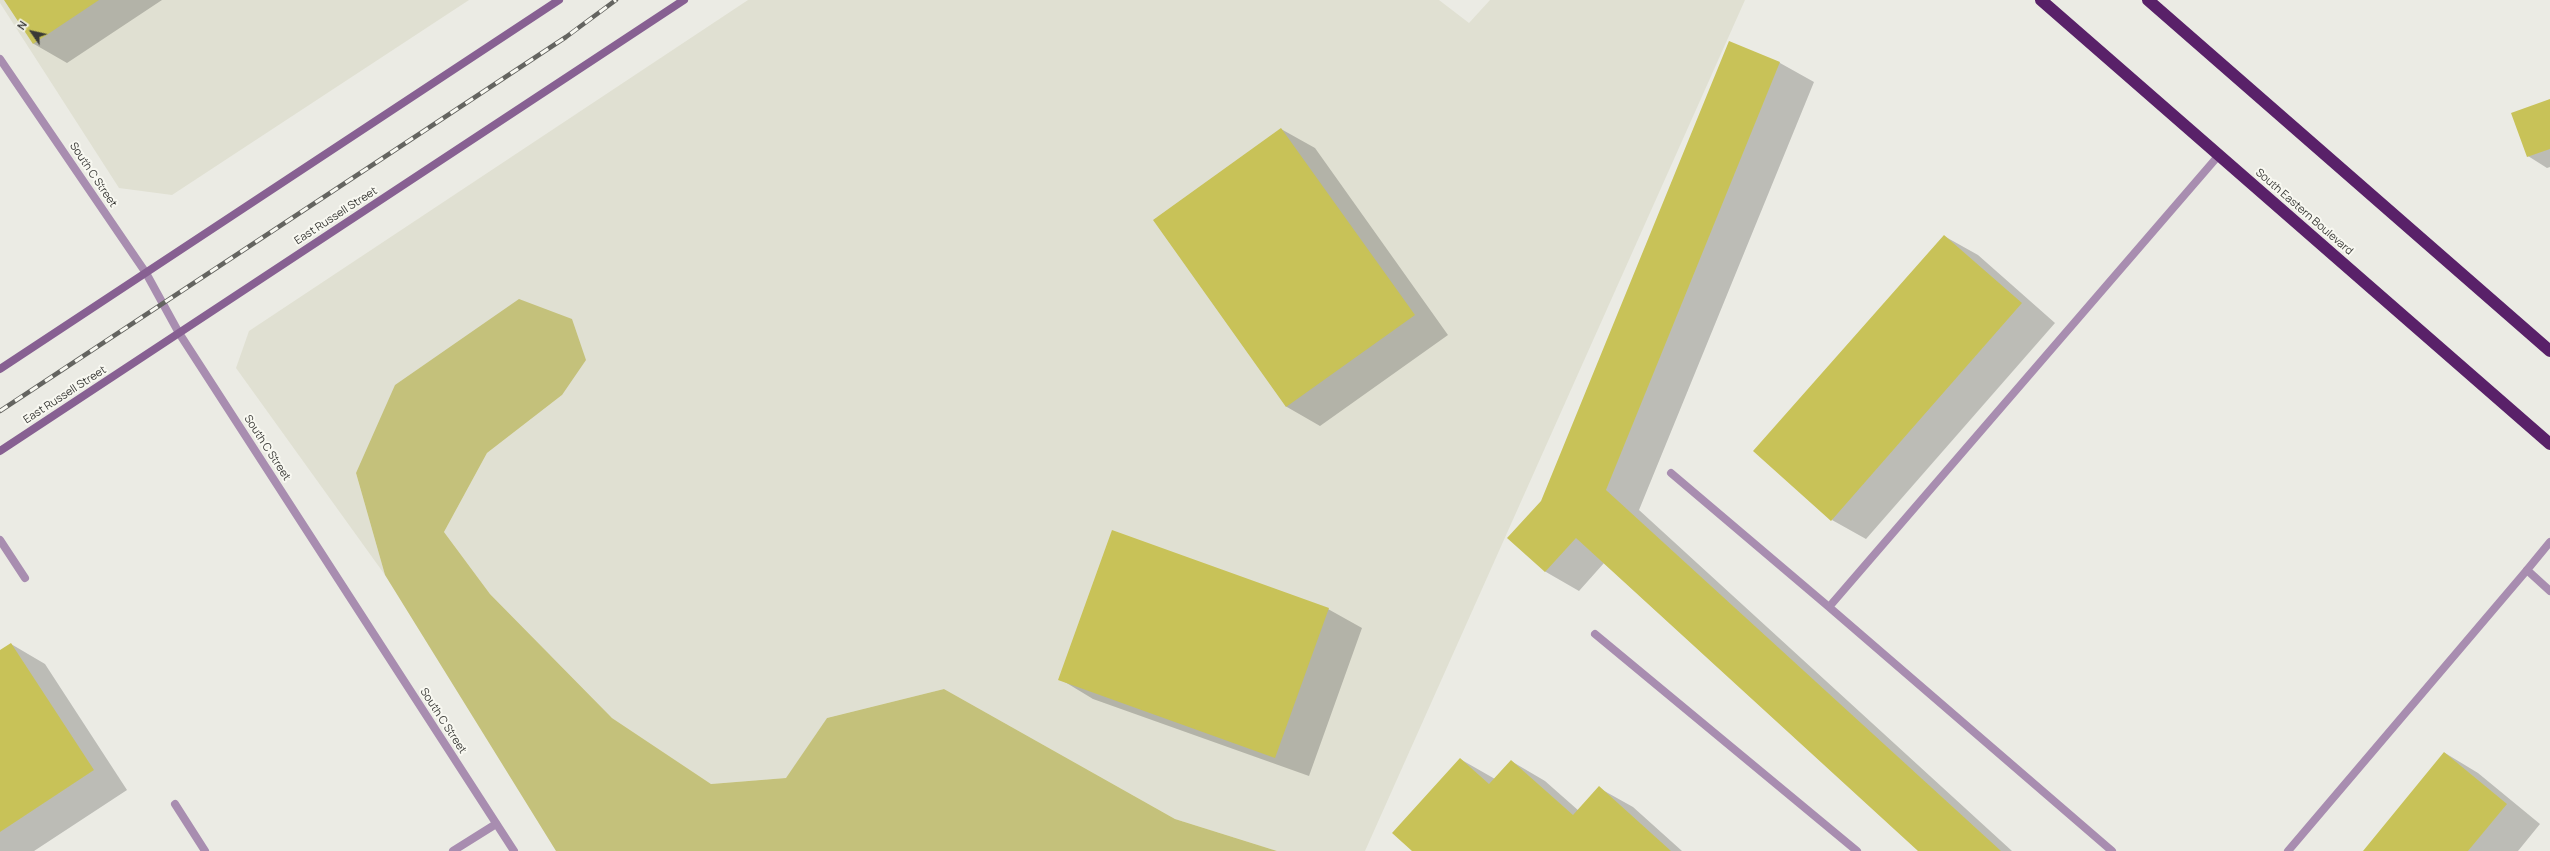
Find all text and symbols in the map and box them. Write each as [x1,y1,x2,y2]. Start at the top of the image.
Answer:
north arrow [12,12,52,52]
text: N [13,18,30,32]
street label: South C Street [66,140,120,210]
street label: South Eastern Boulevard [2253,166,2355,258]
street label: East Russell Street [292,184,380,248]
street label: East Russell Street [21,363,109,427]
street label: South C Street [241,413,293,483]
street label: South C Street [417,686,469,756]

